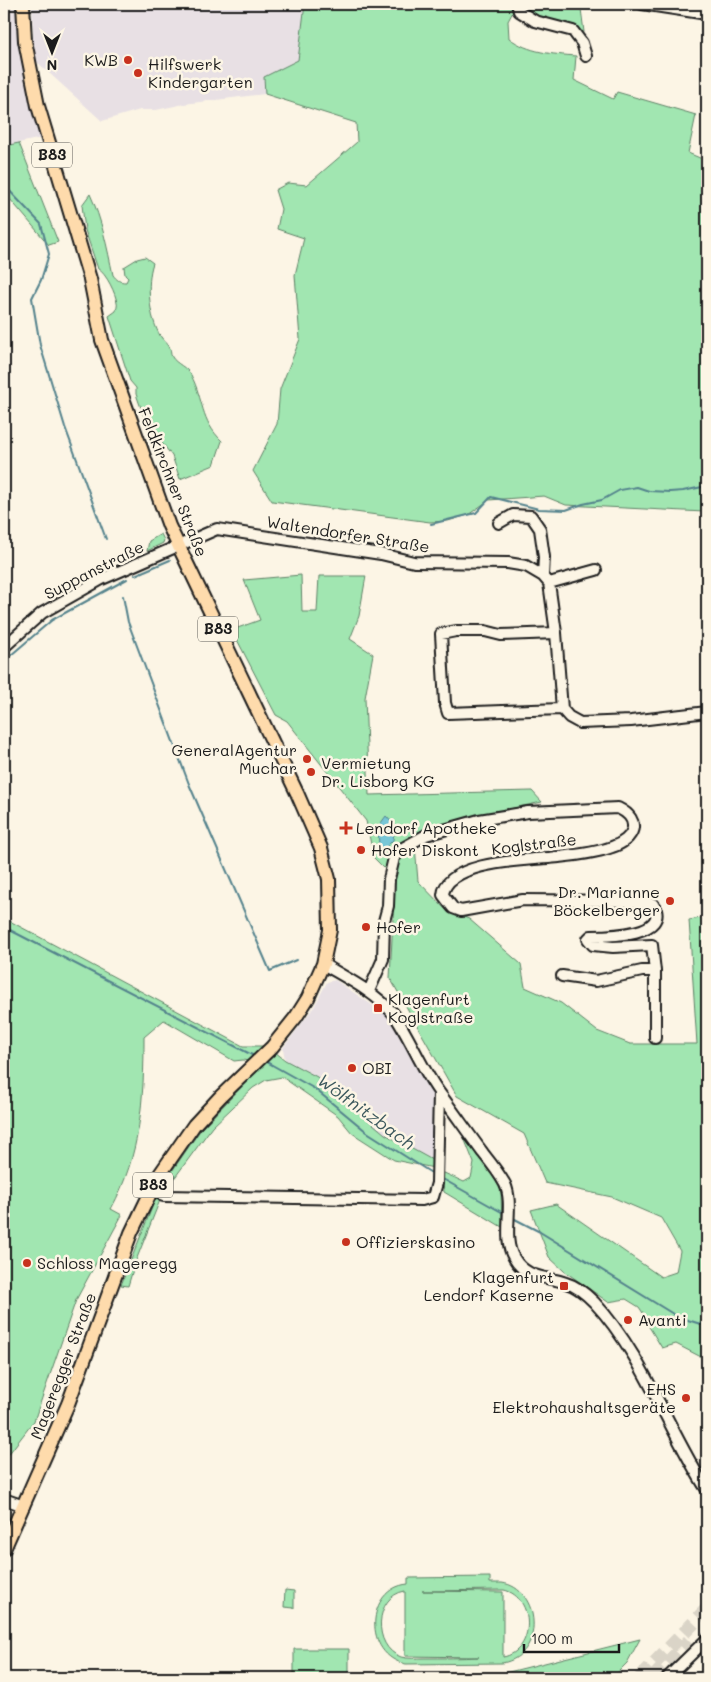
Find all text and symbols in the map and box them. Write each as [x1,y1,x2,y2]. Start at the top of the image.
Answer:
north arrow [28,28,78,78]
place label: KWB [84,49,118,70]
place label: Hilfswerk Kindergarten [148,53,253,92]
marker: KWB [122,54,134,66]
text: N [47,56,57,75]
marker: Hilfswerk Kindergarten [132,67,144,79]
road number: B83 [32,142,72,168]
street label: Feldkirchner Straße [134,404,213,559]
street label: Waltendorfer Straße [265,510,431,557]
street label: Suppanstraße [40,535,147,604]
road number: B83 [198,616,238,642]
place label: GeneralAgentur Muchar [172,739,297,778]
place label: Vermietung Dr. Lisborg KG [321,752,435,791]
marker: GeneralAgentur Muchar [301,753,313,765]
marker: Vermietung Dr. Lisborg KG [305,766,317,778]
place label: Lendorf Apotheke [356,817,497,838]
marker: Lendorf Apotheke [340,822,352,834]
street label: Koglstraße [490,828,578,859]
place label: Hofer Diskont [371,839,479,860]
marker: Hofer Diskont [355,844,367,856]
place label: Dr. Marianne Böckelberger [553,881,660,920]
marker: Dr. Marianne Böckelberger [664,895,676,907]
place label: Hofer [376,916,421,937]
marker: Hofer [360,921,372,933]
place label: Klagenfurt Koglstraße [388,988,473,1027]
marker: Klagenfurt Koglstraße [372,1002,384,1014]
place label: OBI [362,1057,392,1078]
marker: OBI [346,1062,358,1074]
water label: Wölfnitzbach [313,1068,420,1155]
road number: B83 [133,1172,173,1198]
place label: Offizierskasino [356,1231,475,1252]
marker: Offizierskasino [340,1236,352,1248]
place label: Schloss Mageregg [37,1252,177,1273]
marker: Schloss Mageregg [21,1257,33,1269]
place label: Klagenfurt Lendorf Kaserne [424,1266,554,1305]
marker: Klagenfurt Lendorf Kaserne [558,1280,570,1292]
street label: Mageregger Straße [25,1289,100,1442]
place label: Avanti [638,1309,687,1330]
marker: Avanti [622,1314,634,1326]
place label: EHS Elektrohaushaltsgeräte [492,1378,676,1417]
marker: EHS Elektrohaushaltsgeräte [680,1392,692,1404]
scale bar [524,1622,618,1654]
text: 100 m [531,1628,573,1648]

